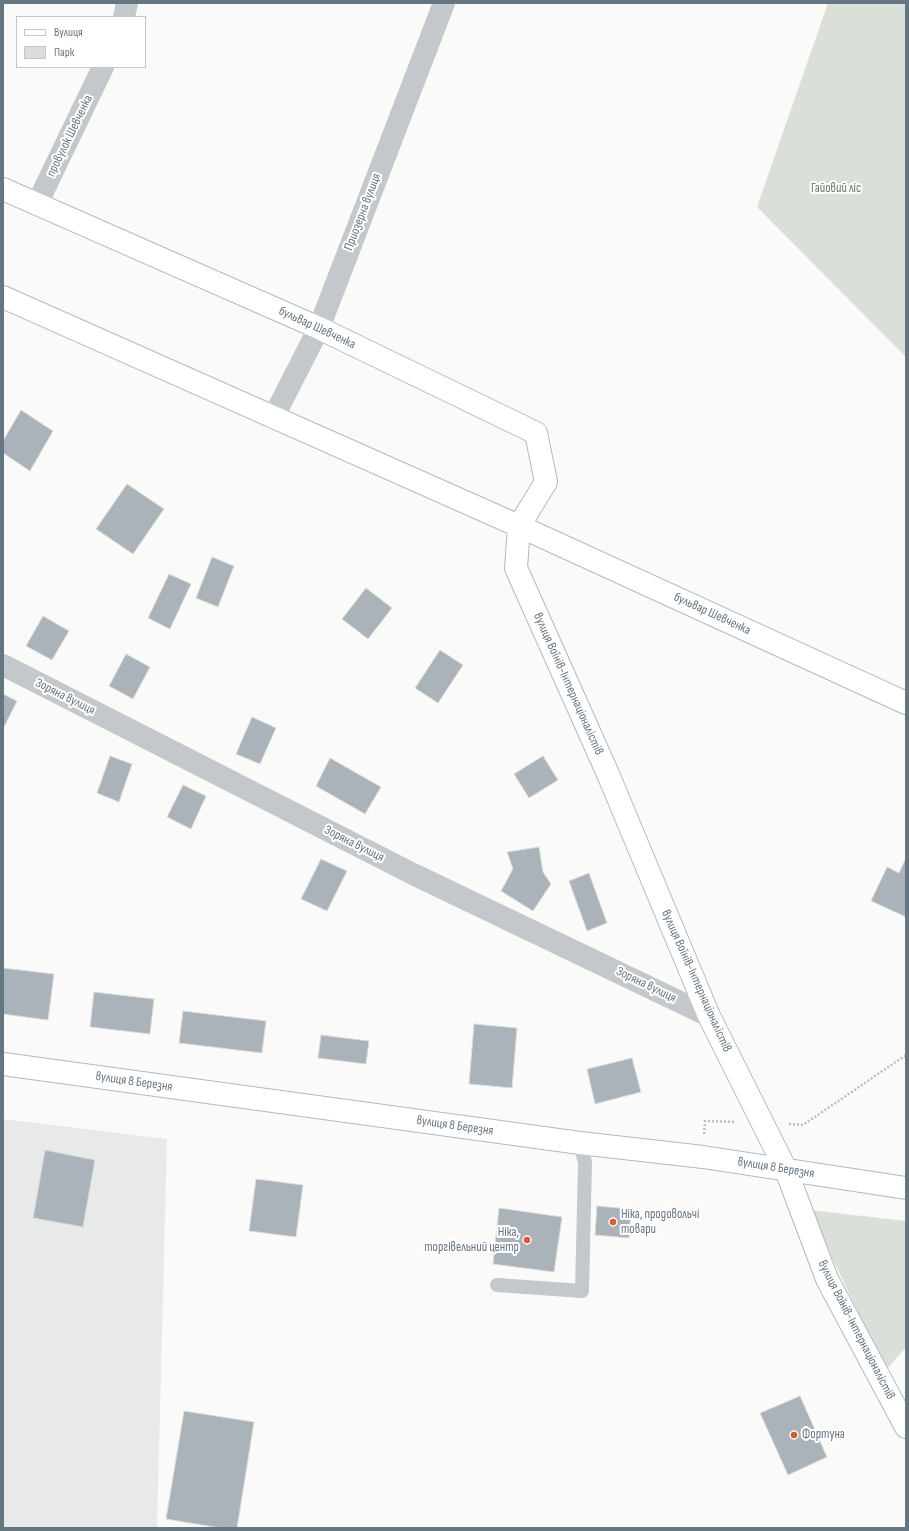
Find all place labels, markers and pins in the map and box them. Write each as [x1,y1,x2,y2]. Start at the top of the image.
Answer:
place label: Ніка, продовольчі товари [621,1207,699,1238]
marker: Ніка, продовольчі товари [608,1217,618,1227]
place label: Ніка, торгівельний центр [424,1225,519,1256]
marker: Ніка, торгівельний центр [522,1235,532,1245]
place label: Фортуна [802,1427,845,1443]
marker: Фортуна [789,1430,799,1440]

